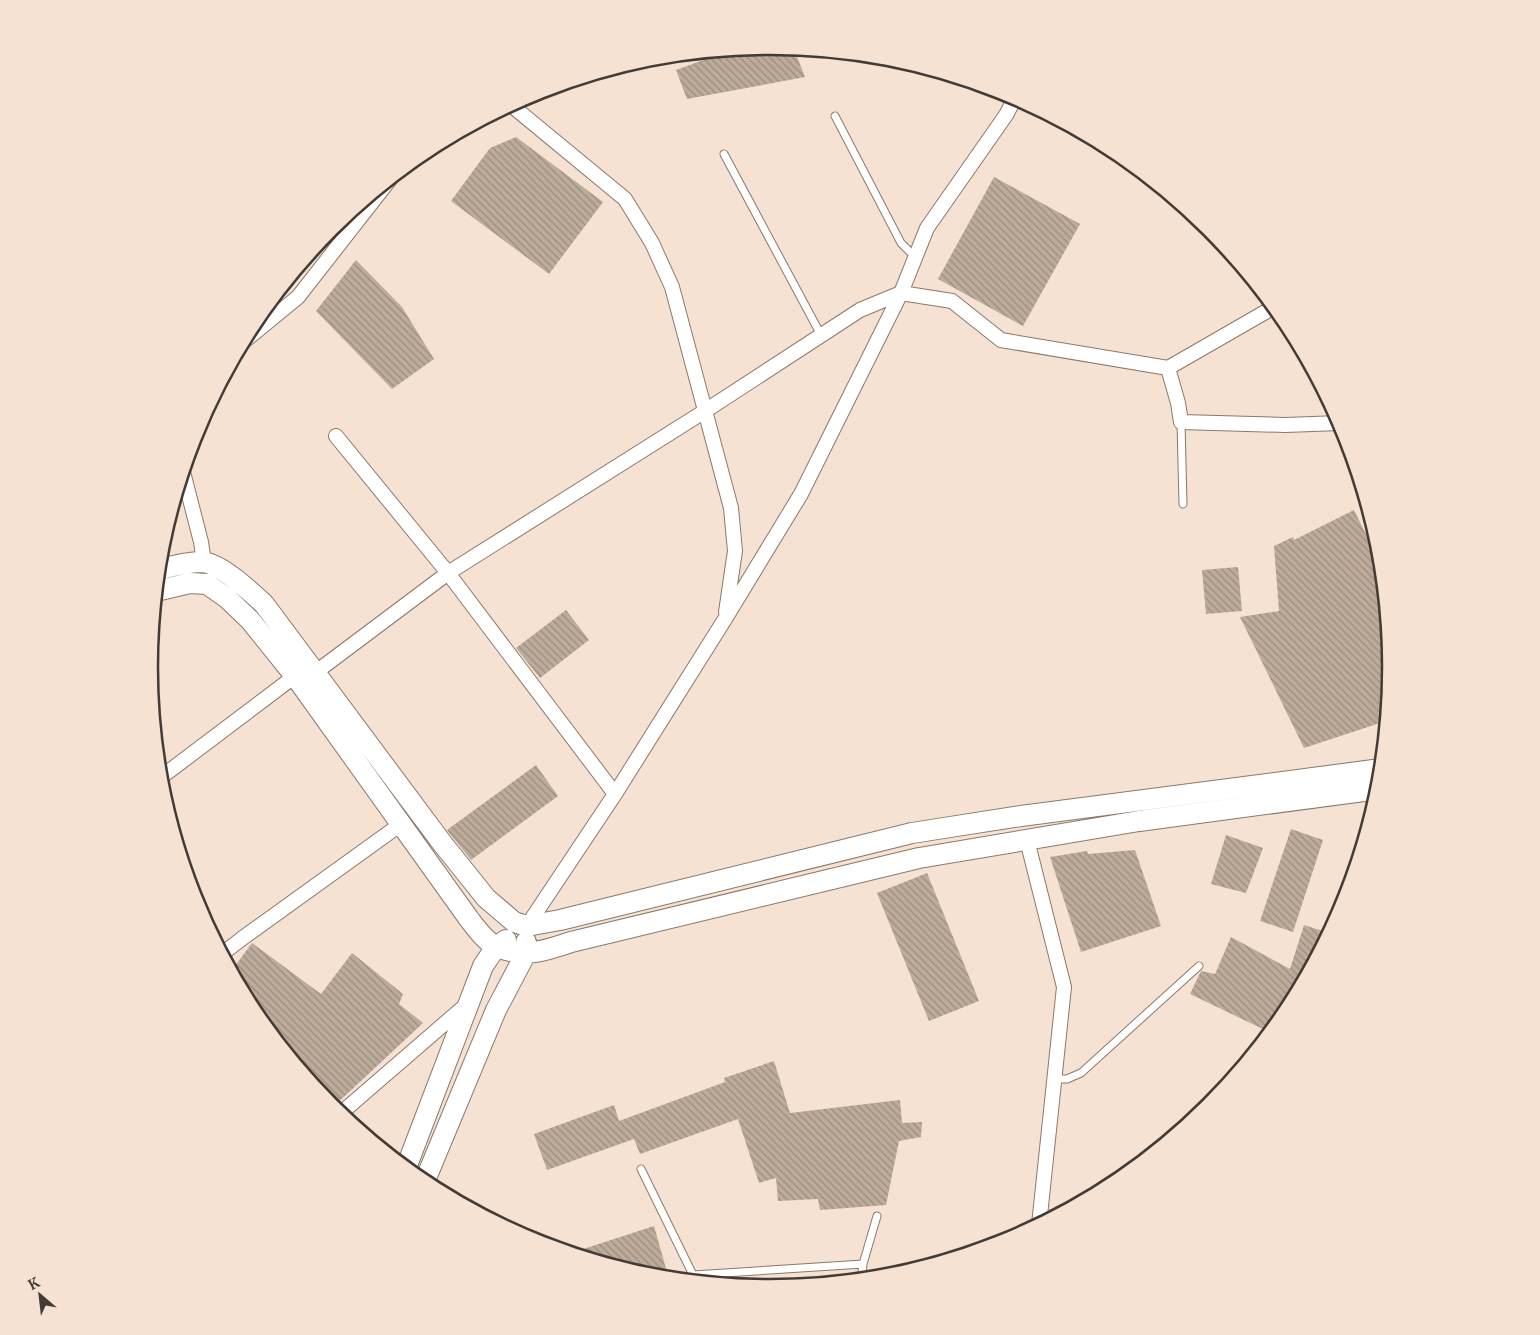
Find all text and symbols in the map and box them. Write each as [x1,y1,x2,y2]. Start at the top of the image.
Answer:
north arrow [15,1270,65,1320]
text: K [25,1273,43,1294]

